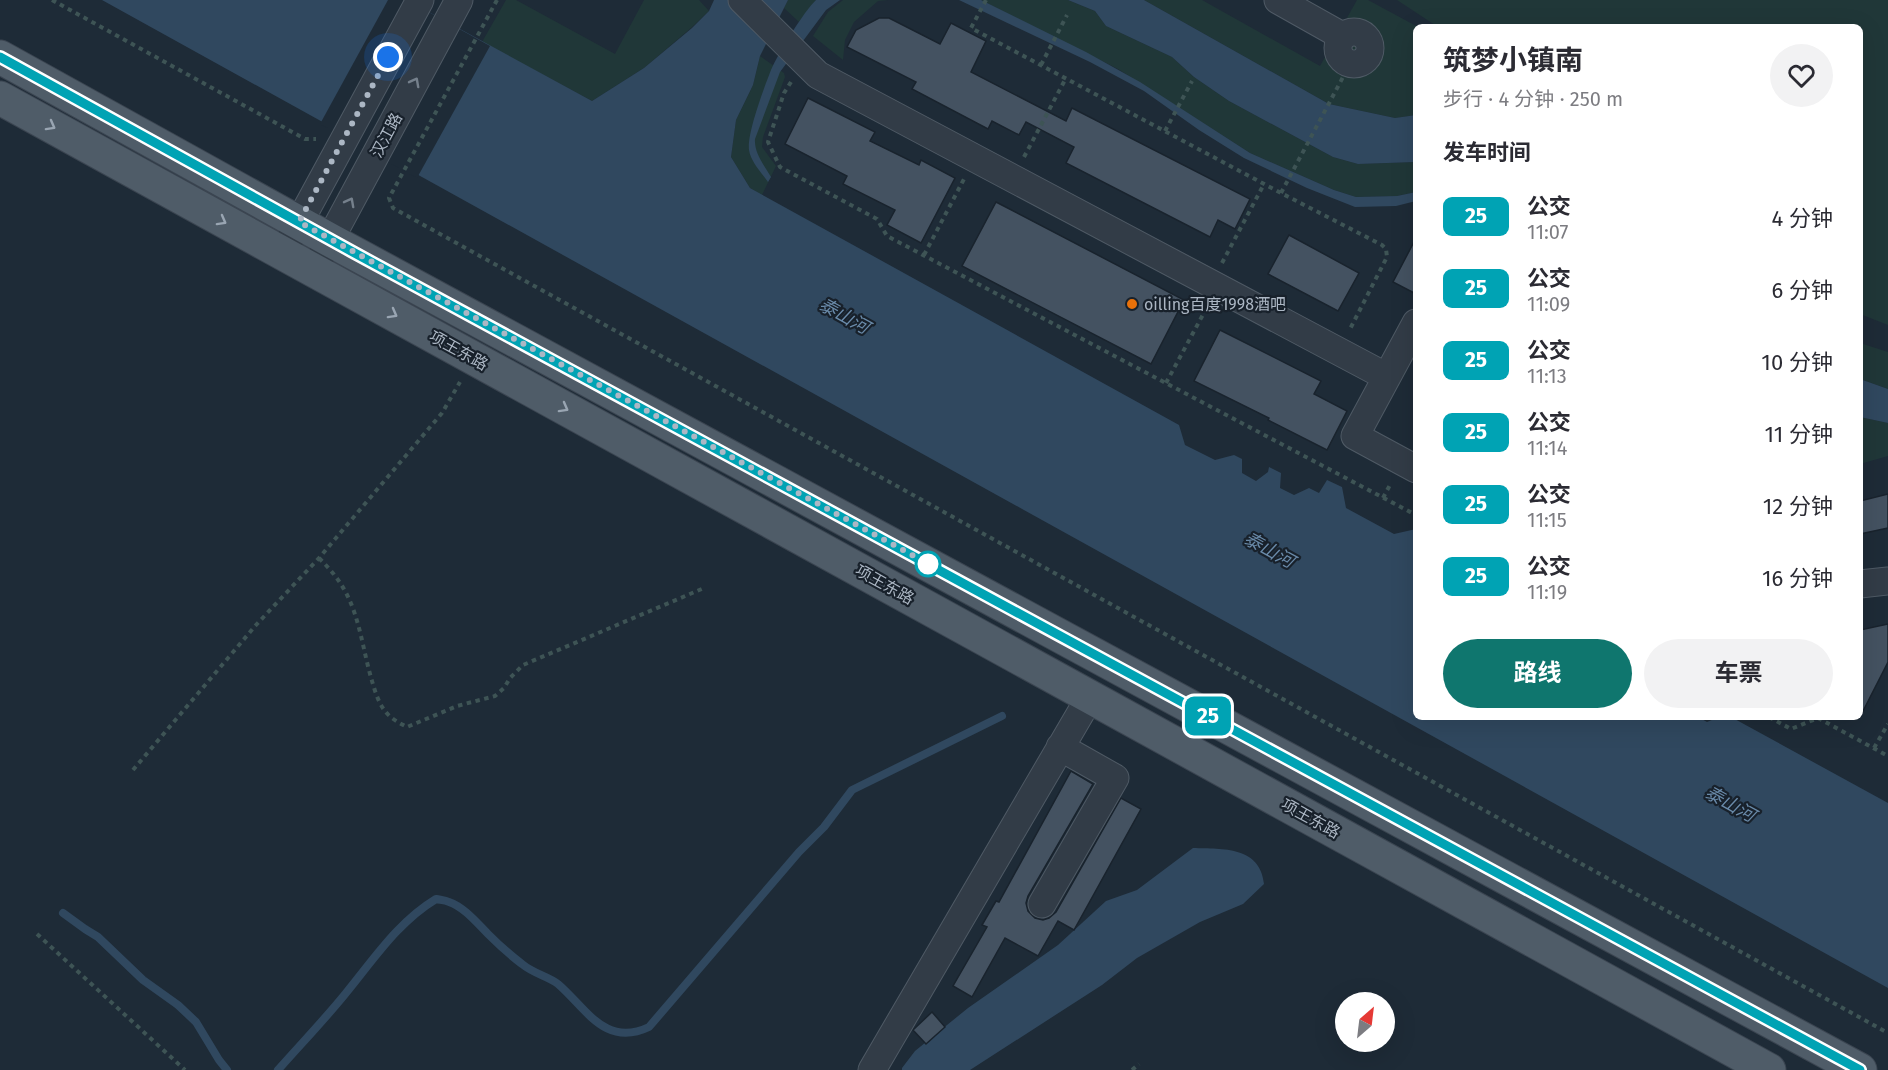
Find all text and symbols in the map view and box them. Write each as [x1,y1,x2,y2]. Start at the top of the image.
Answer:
your location [373,42,403,72]
text: 筑梦小镇南 [1443,44,1583,77]
button: heart [1770,44,1833,107]
one-way arrow [408,77,419,88]
text: 步行 · 4 分钟 · 250 m [1443,87,1623,111]
street label: 汉江路 [367,110,406,161]
one-way arrow [45,119,55,130]
text: 发车时间 [1443,139,1531,166]
text: 公交 [1527,193,1571,220]
one-way arrow [343,197,354,208]
text: 25 [1465,203,1487,229]
text: 4 分钟 [1771,205,1833,232]
one-way arrow [216,214,226,225]
text: 11:07 [1527,220,1568,244]
text: 公交 [1527,265,1571,292]
text: 25 [1465,275,1487,301]
text: 6 分钟 [1771,277,1833,304]
text: 11:09 [1527,292,1570,316]
water label: 泰山河 [815,293,876,340]
place label: oilling百度1998酒吧 [1144,295,1286,314]
marker: oilling百度1998酒吧 [1125,297,1139,311]
one-way arrow [387,307,397,318]
street label: 项王东路 [426,327,491,374]
text: 公交 [1527,337,1571,364]
text: 25 [1465,347,1487,373]
text: 10 分钟 [1761,349,1833,376]
text: 11:13 [1527,364,1567,388]
one-way arrow [558,401,568,412]
text: 公交 [1527,409,1571,436]
text: 25 [1465,419,1487,445]
text: 11 分钟 [1764,421,1833,448]
text: 11:14 [1527,436,1567,460]
text: 公交 [1527,481,1571,508]
text: 25 [1465,491,1487,517]
text: 12 分钟 [1763,493,1833,520]
text: 11:15 [1527,508,1567,532]
water label: 泰山河 [1240,527,1301,574]
unlabelled marker [915,551,941,577]
text: 公交 [1527,553,1571,580]
street label: 项王东路 [852,561,917,608]
text: 25 [1465,563,1487,589]
text: 16 分钟 [1762,565,1833,592]
text: 11:19 [1527,580,1567,604]
button: 路线 [1443,639,1632,708]
button: 车票 [1644,639,1833,708]
line badge: 25 [1181,696,1235,736]
text: 25 [1197,703,1219,729]
water label: 泰山河 [1701,781,1762,828]
street label: 项王东路 [1278,795,1343,842]
north arrow [1335,992,1395,1052]
map controls [1335,992,1395,1052]

